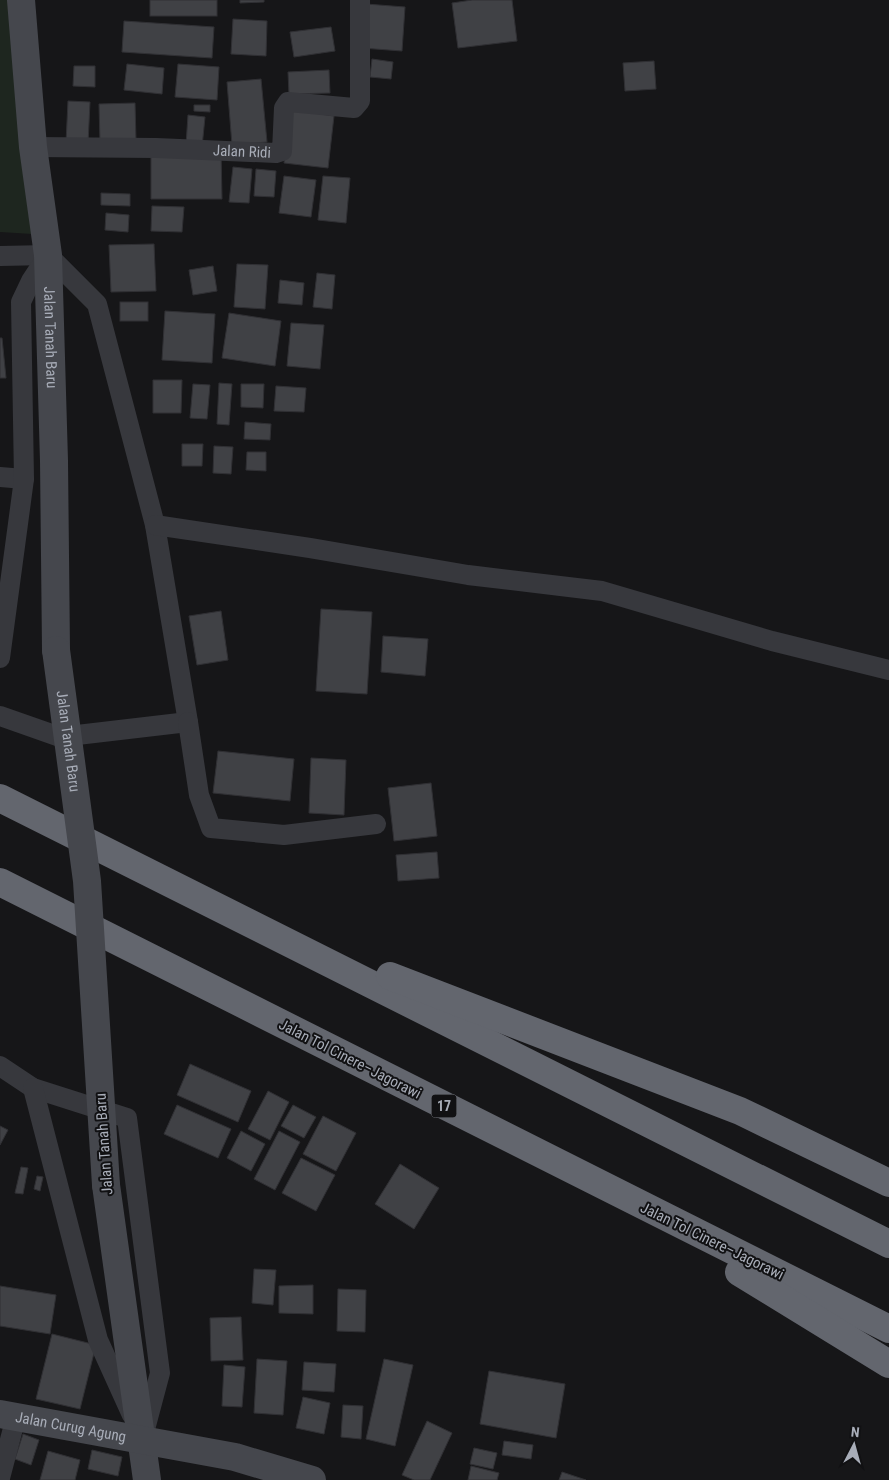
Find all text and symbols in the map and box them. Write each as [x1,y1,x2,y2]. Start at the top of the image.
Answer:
street label: Jalan Ridi [213,141,271,162]
street label: Jalan Tanah Baru [40,286,61,389]
street label: Jalan Tanah Baru [53,689,84,793]
street label: Jalan Tol Cinere–Jagorawi [276,1015,424,1103]
street label: Jalan Tanah Baru [91,1093,117,1195]
road number: 17 [432,1094,456,1118]
street label: Jalan Tol Cinere–Jagorawi [637,1198,787,1284]
street label: Jalan Curug Agung [14,1408,128,1446]
north arrow [829,1420,879,1470]
text: N [850,1424,860,1440]

